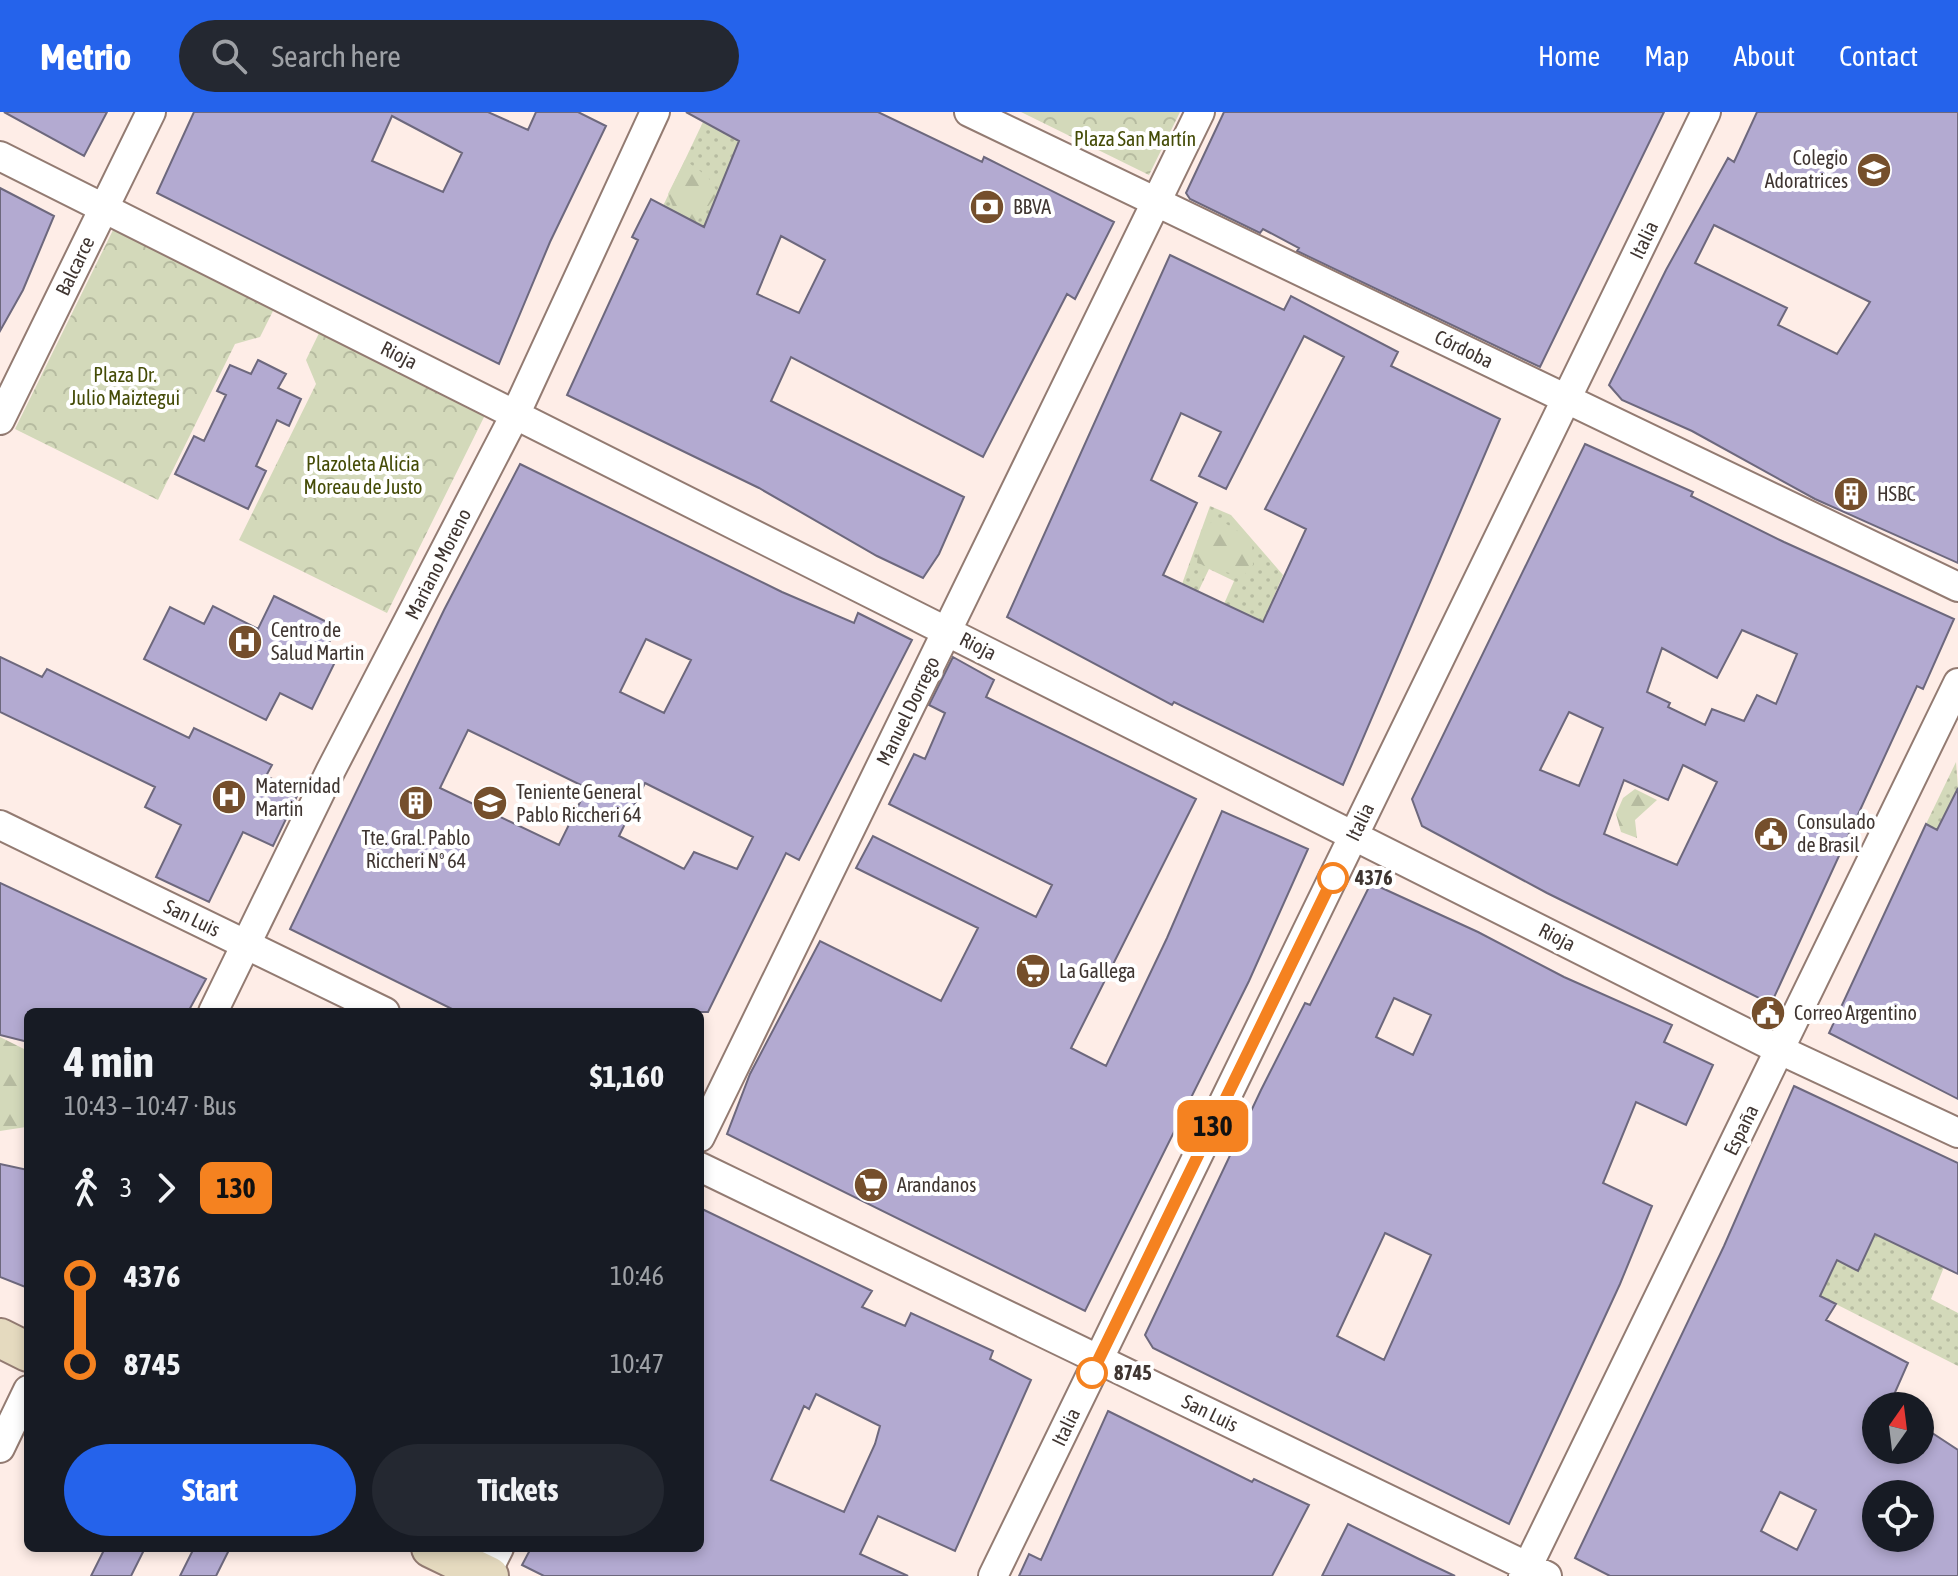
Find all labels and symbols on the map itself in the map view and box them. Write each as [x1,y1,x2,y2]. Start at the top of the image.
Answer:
park label: Plaza San Martín [1074,127,1196,150]
place label: Colegio Adoratrices [1765,146,1848,192]
school or university icon: Colegio Adoratrices [1855,151,1893,189]
bank icon: BBVA [968,188,1006,226]
place label: BBVA [1013,195,1051,218]
street label: Italia [1625,217,1663,263]
street label: Balcarce [50,232,99,299]
street label: Córdoba [1431,325,1497,372]
street label: Rioja [377,336,421,373]
park label: Plaza Dr. Julio Maiztegui [70,363,180,409]
park label: Plazoleta Alicia Moreau de Justo [304,452,422,498]
building icon: HSBC [1832,475,1870,513]
place label: HSBC [1877,482,1916,505]
street label: Mariano Moreno [400,505,475,623]
place label: Centro de Salud Martin [271,618,364,664]
hospital icon: Centro de Salud Martin [226,623,264,661]
street label: Rioja [956,627,1000,664]
street label: Manuel Dorrego [871,653,944,769]
place label: Maternidad Martin [255,774,341,820]
hospital icon: Maternidad Martin [210,778,248,816]
place label: Teniente General Pablo Riccheri 64 [516,780,642,826]
building icon: Tte. Gral. Pablo Riccheri N° 64 [397,784,435,822]
school or university icon: Teniente General Pablo Riccheri 64 [471,784,509,822]
street label: Italia [1341,799,1379,845]
place label: Consulado de Brasil [1797,810,1875,856]
public building icon: Consulado de Brasil [1752,815,1790,853]
place label: Tte. Gral. Pablo Riccheri N° 64 [362,826,471,872]
marker: 4376 [1318,863,1348,893]
place label: 4376 [1354,866,1393,889]
street label: San Luis [161,894,224,941]
street label: Rioja [1535,918,1579,955]
supermarket icon: La Gallega [1014,952,1052,990]
place label: La Gallega [1059,959,1136,982]
public building icon: Correo Argentino [1749,994,1787,1032]
place label: Correo Argentino [1794,1001,1917,1024]
line badge: 130 [1167,1100,1259,1152]
street label: España [1719,1101,1763,1159]
supermarket icon: Arandanos [852,1166,890,1204]
place label: Arandanos [897,1173,976,1196]
marker: 8745 [1077,1358,1107,1388]
place label: 8745 [1114,1361,1152,1384]
street label: San Luis [1179,1389,1242,1436]
north arrow [1862,1392,1934,1464]
street label: Italia [1047,1404,1085,1450]

